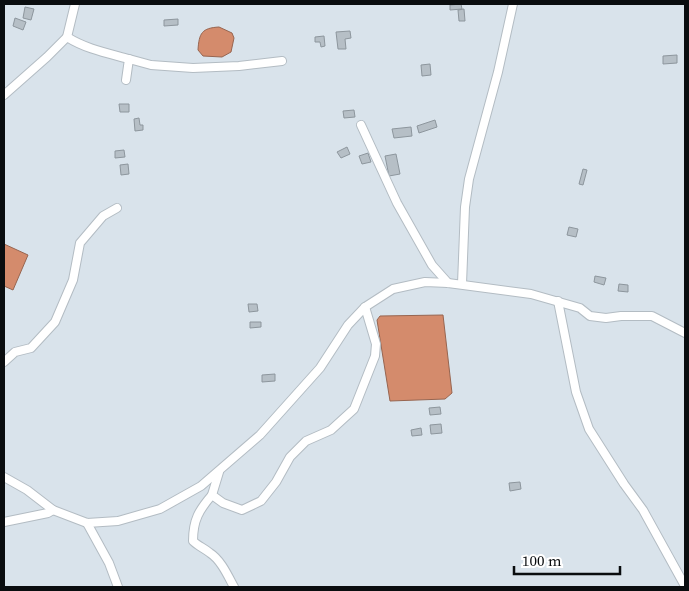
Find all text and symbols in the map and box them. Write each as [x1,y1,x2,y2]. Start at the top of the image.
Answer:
scale bar [514,544,620,576]
text: 100 m [522,550,562,571]

